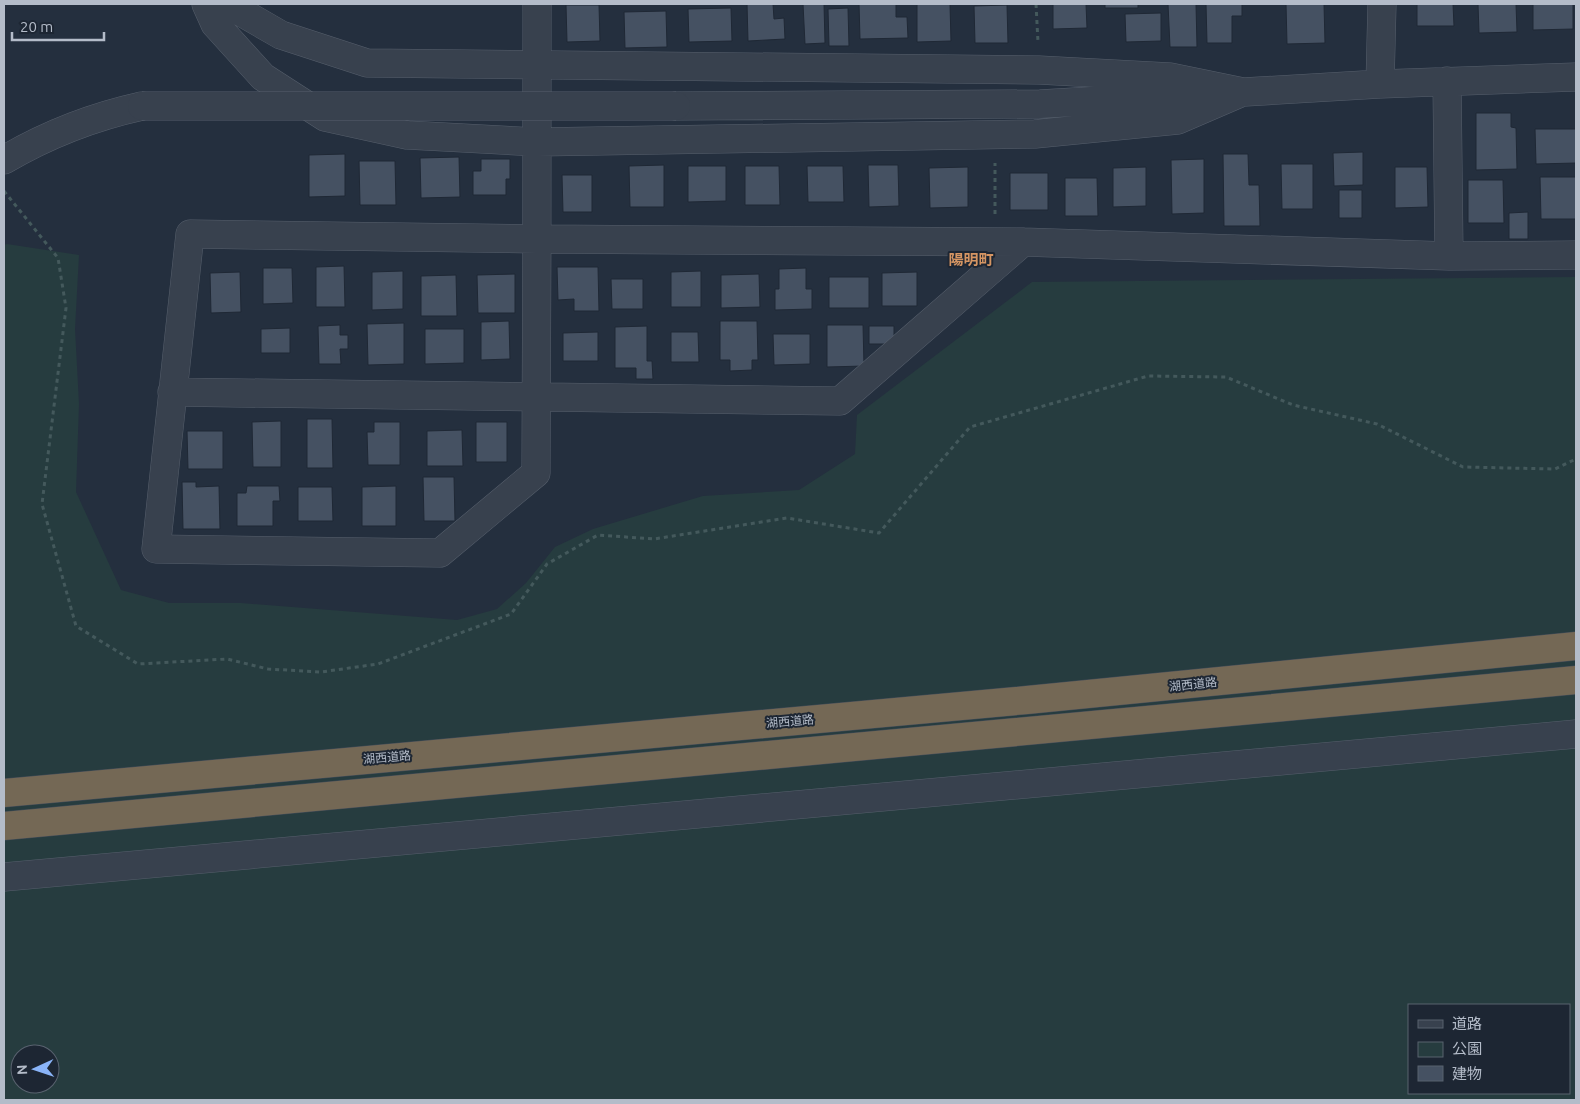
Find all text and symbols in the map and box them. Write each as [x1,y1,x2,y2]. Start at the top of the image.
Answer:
scale bar [12,10,105,42]
text: 20 m [20,18,53,35]
district label: 陽明町 [948,251,994,268]
street label: 湖西道路 [1168,675,1218,693]
street label: 湖西道路 [766,712,814,730]
street label: 湖西道路 [363,748,411,766]
legend [1408,1004,1570,1094]
text: 道路 [1452,1015,1482,1032]
text: 公園 [1452,1040,1482,1057]
north arrow [10,1044,60,1094]
text: N [14,1064,30,1075]
text: 建物 [1452,1065,1482,1082]

